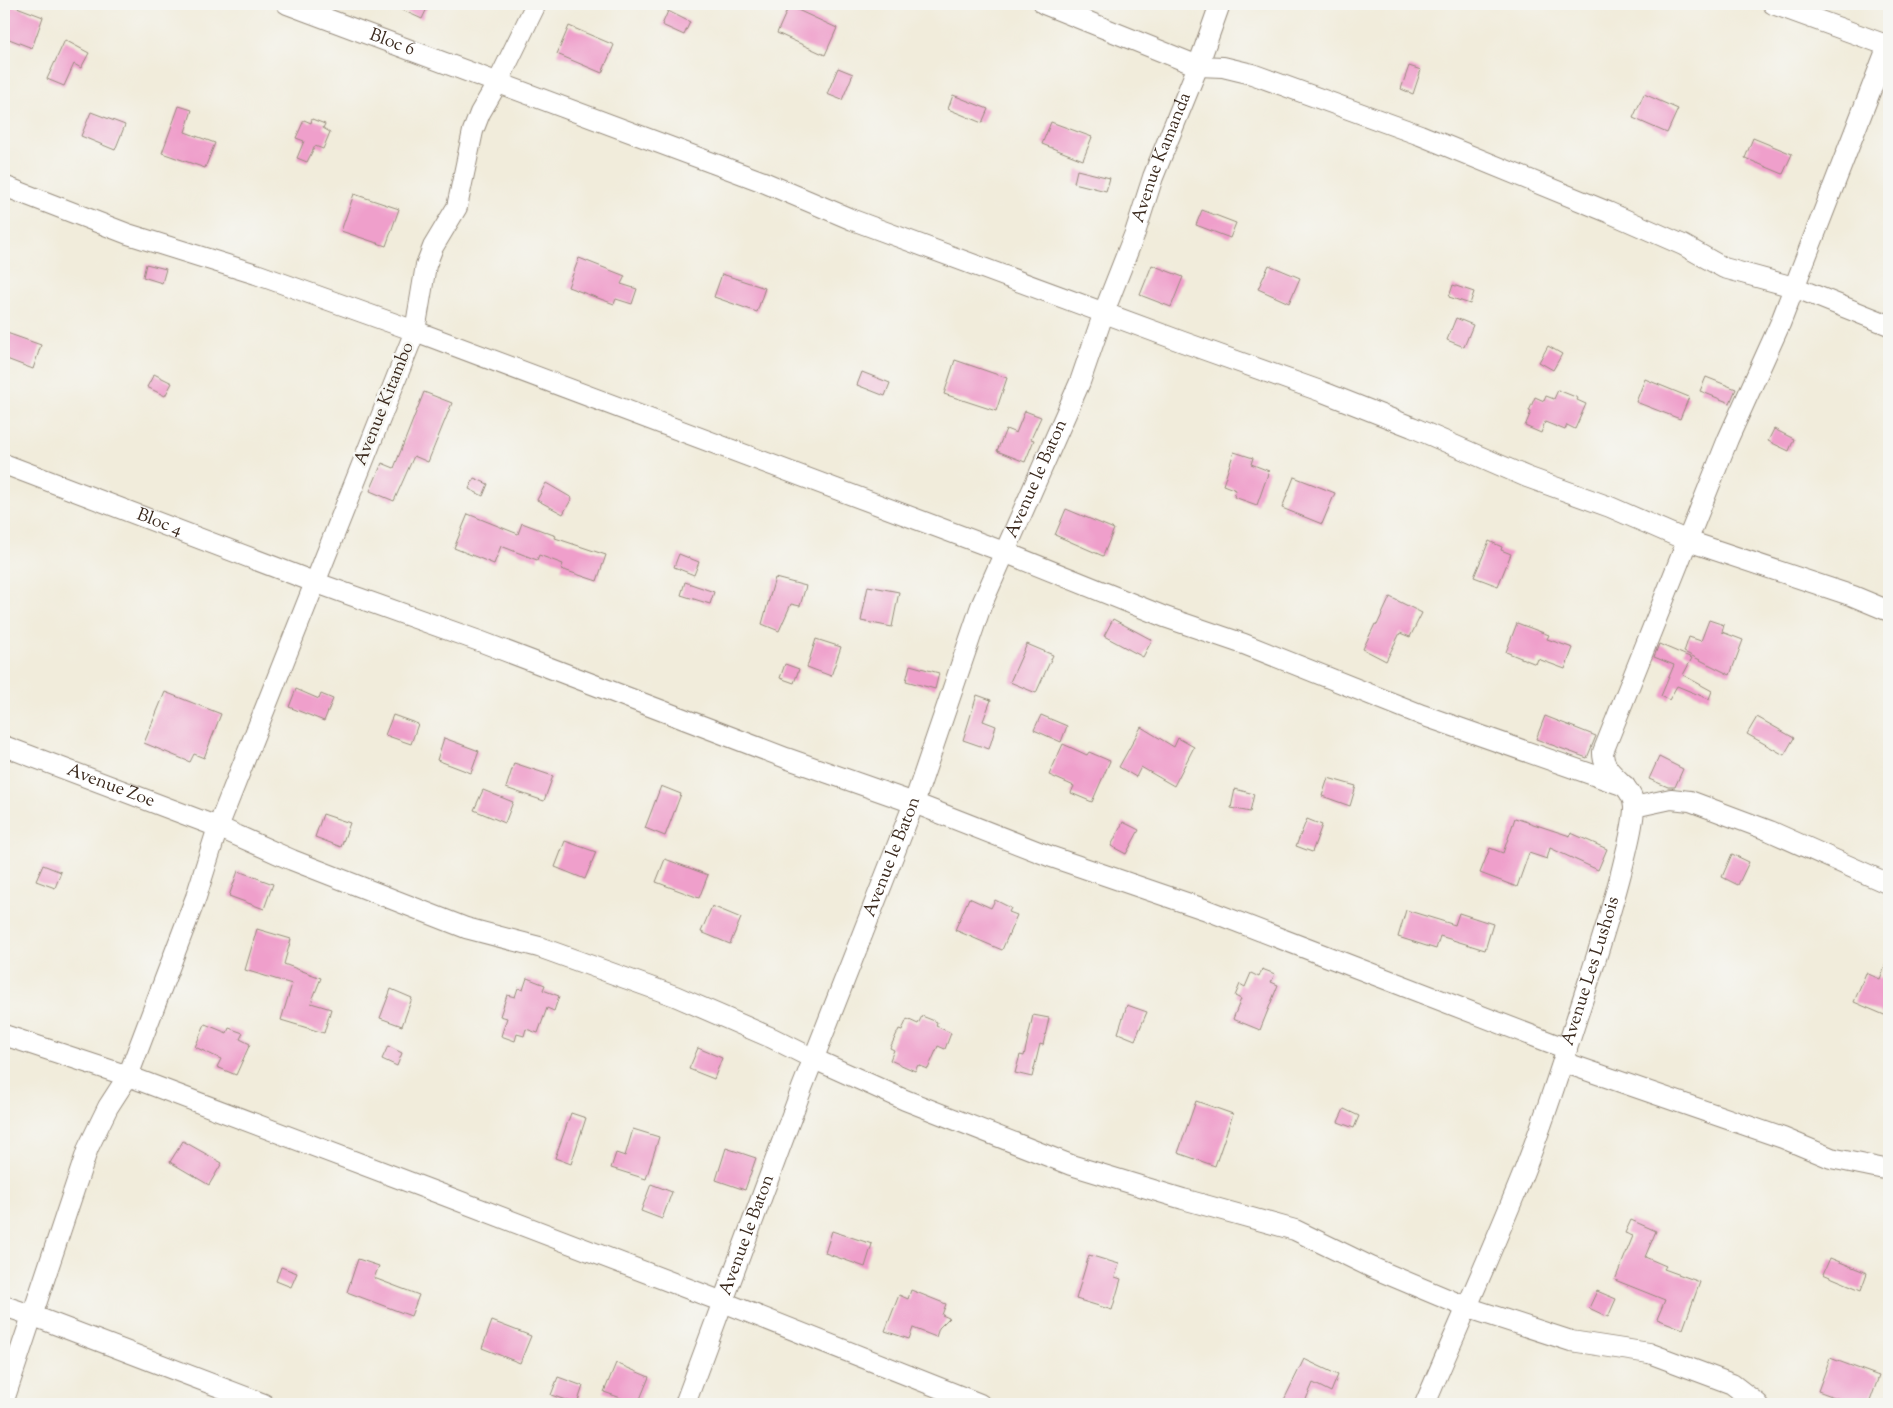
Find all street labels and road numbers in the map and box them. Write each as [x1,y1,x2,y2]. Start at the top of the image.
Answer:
street label: Bloc 6 [365,23,418,64]
street label: Avenue Kamanda [1126,89,1199,226]
street label: Avenue Kitambo [348,338,422,470]
street label: Avenue le Baton [999,415,1075,543]
street label: Bloc 4 [133,503,186,544]
street label: Avenue Zoe [63,758,158,815]
street label: Avenue le Baton [857,793,928,921]
street label: Avenue Les Lushois [1556,894,1627,1049]
street label: Avenue le Baton [713,1171,782,1299]

